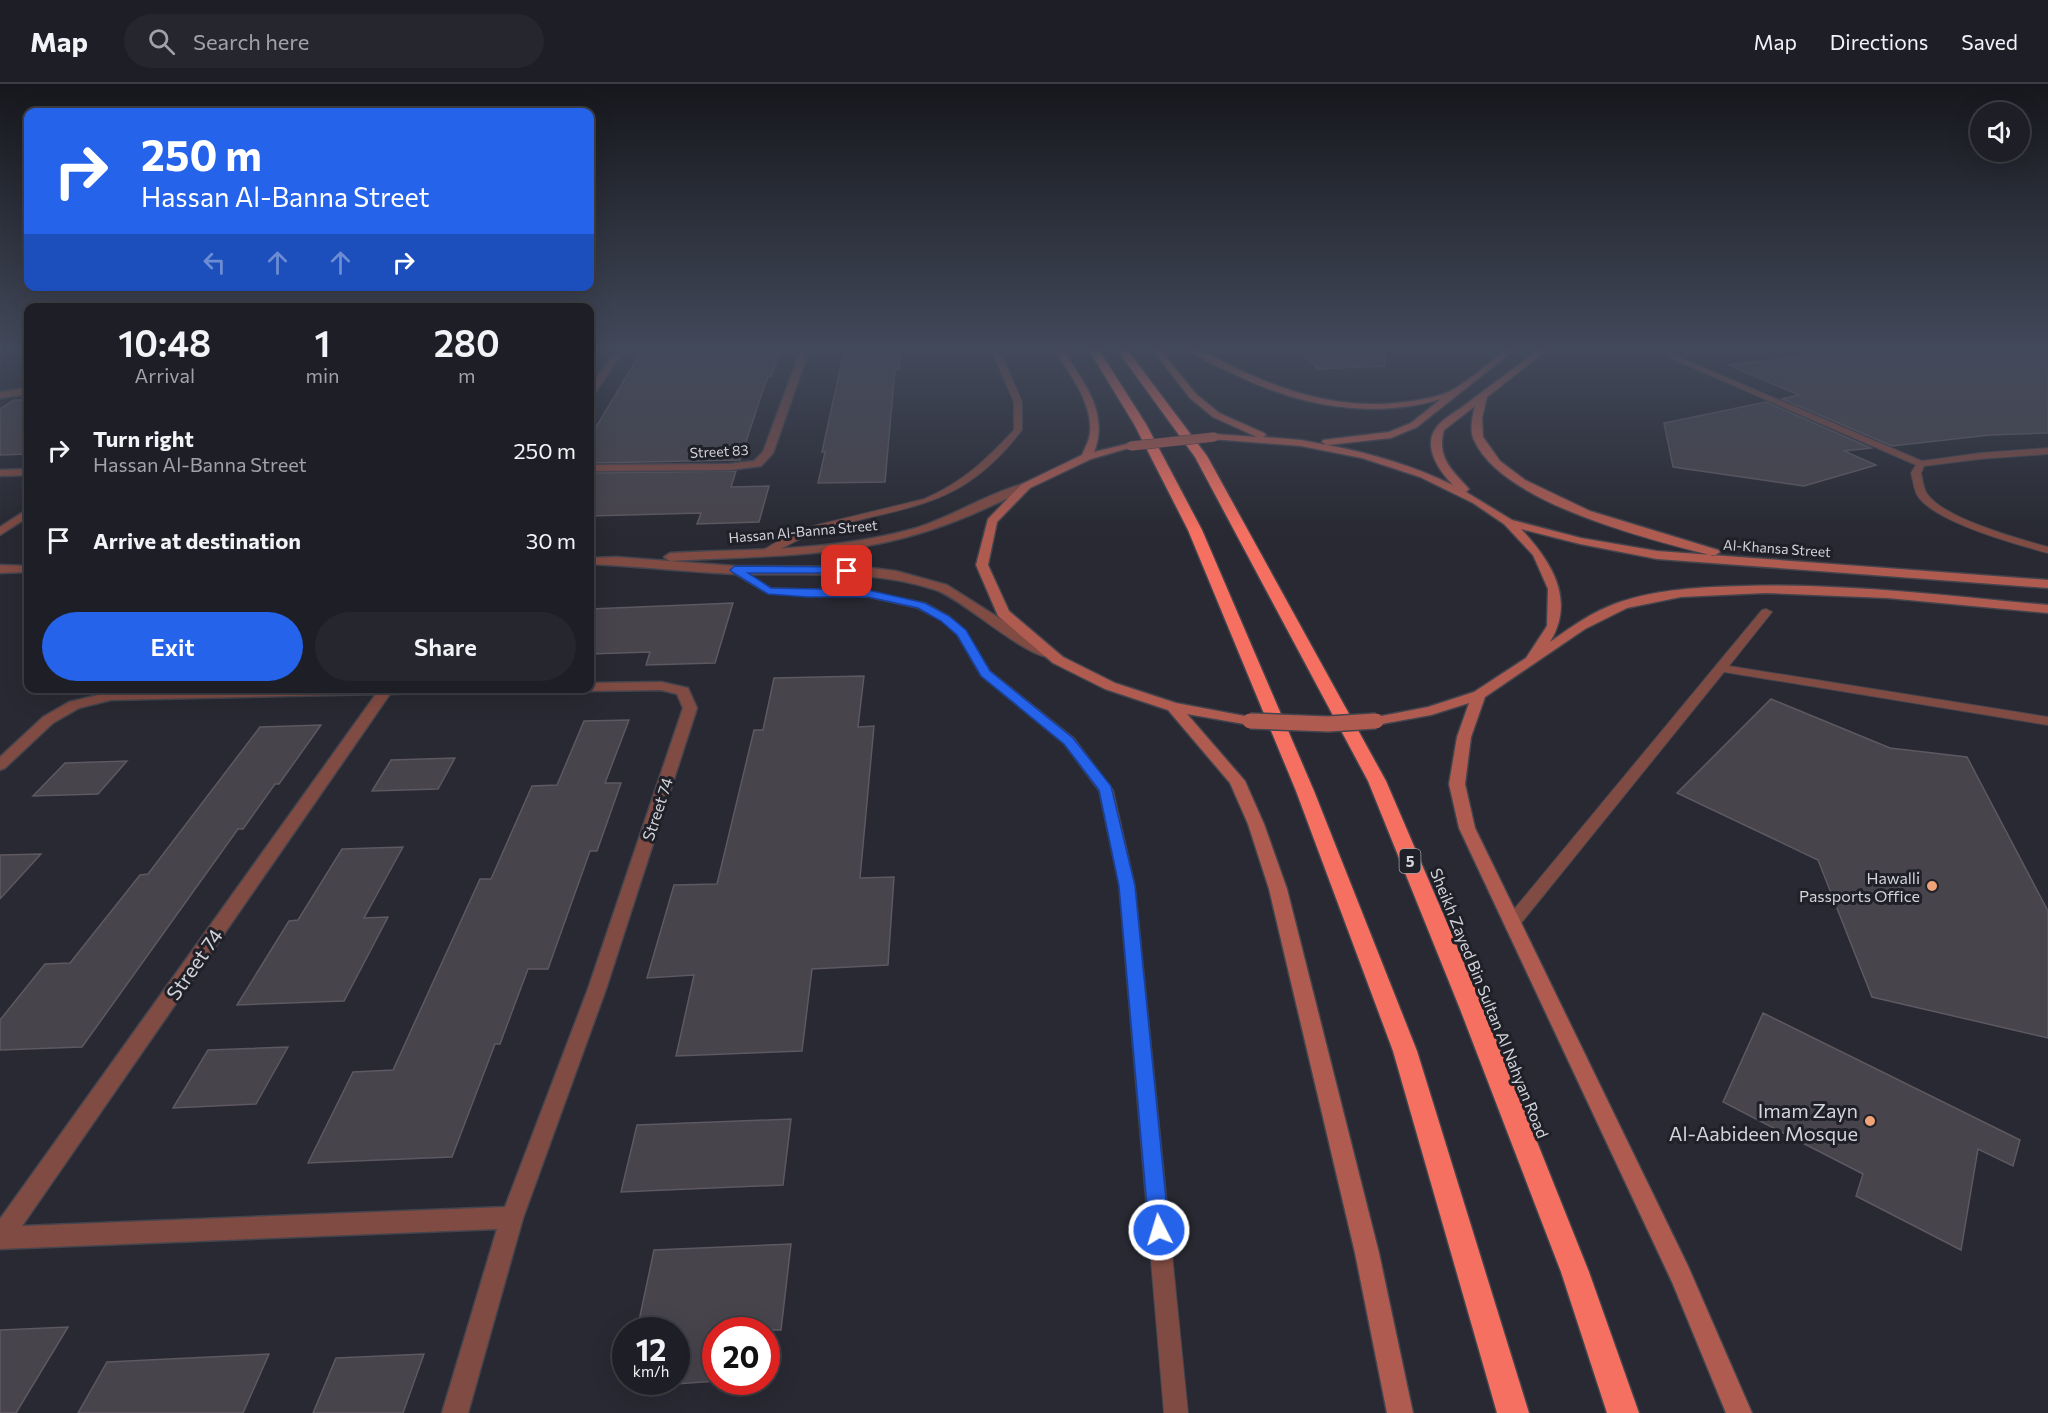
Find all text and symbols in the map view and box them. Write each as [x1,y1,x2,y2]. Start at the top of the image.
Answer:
search box [124,14,544,68]
text: Map [30,24,88,58]
icon: search [145,25,178,58]
text: Search here [193,28,309,55]
text: Map [1754,29,1797,54]
text: Directions [1830,29,1928,54]
text: Saved [1961,29,2018,54]
map controls [1970,102,2030,162]
button: sound [1970,102,2030,162]
text: 250 m [141,128,262,180]
icon: right [42,132,120,210]
text: Hassan Al-Banna Street [141,180,430,213]
icon: left [198,246,231,279]
icon: ahead [261,246,294,279]
icon: ahead [324,246,357,279]
icon: right [387,246,420,279]
text: 10:48 [118,320,211,364]
text: 1 [314,320,330,364]
text: 280 [434,320,500,364]
text: Arrival [134,363,195,387]
text: min [305,363,340,387]
text: m [458,363,475,387]
text: Turn right [93,425,194,452]
icon: right [42,434,75,467]
text: 250 m [513,437,576,464]
street label: Street 83 [689,441,749,461]
text: Hassan Al-Banna Street [93,452,307,476]
street label: Hassan Al-Banna Street [728,516,879,546]
icon: arrive [42,524,75,557]
text: Arrive at destination [93,527,301,554]
text: 30 m [526,527,576,554]
street label: Al-Khansa Street [1723,536,1832,560]
pin [821,545,872,596]
icon: arrive [830,554,863,587]
button: Exit [42,612,303,681]
button: Share [315,612,576,681]
street label: Street 74 [638,775,676,843]
road number: 5 [1400,849,1420,873]
street label: Sheikh Zayed Bin Sultan Al Nahyan Road [1427,865,1553,1141]
place label: Hawalli Passports Office [1799,868,1920,905]
marker: Hawalli Passports Office [1925,879,1939,893]
street label: Street 74 [161,924,227,1004]
place label: Imam Zayn Al-Aabideen Mosque [1669,1098,1858,1145]
marker: Imam Zayn Al-Aabideen Mosque [1863,1114,1877,1128]
position arrow [1127,1198,1191,1262]
speed limit sign: 20 [702,1317,780,1395]
text: 12 [636,1330,666,1367]
text: km/h [633,1362,669,1380]

